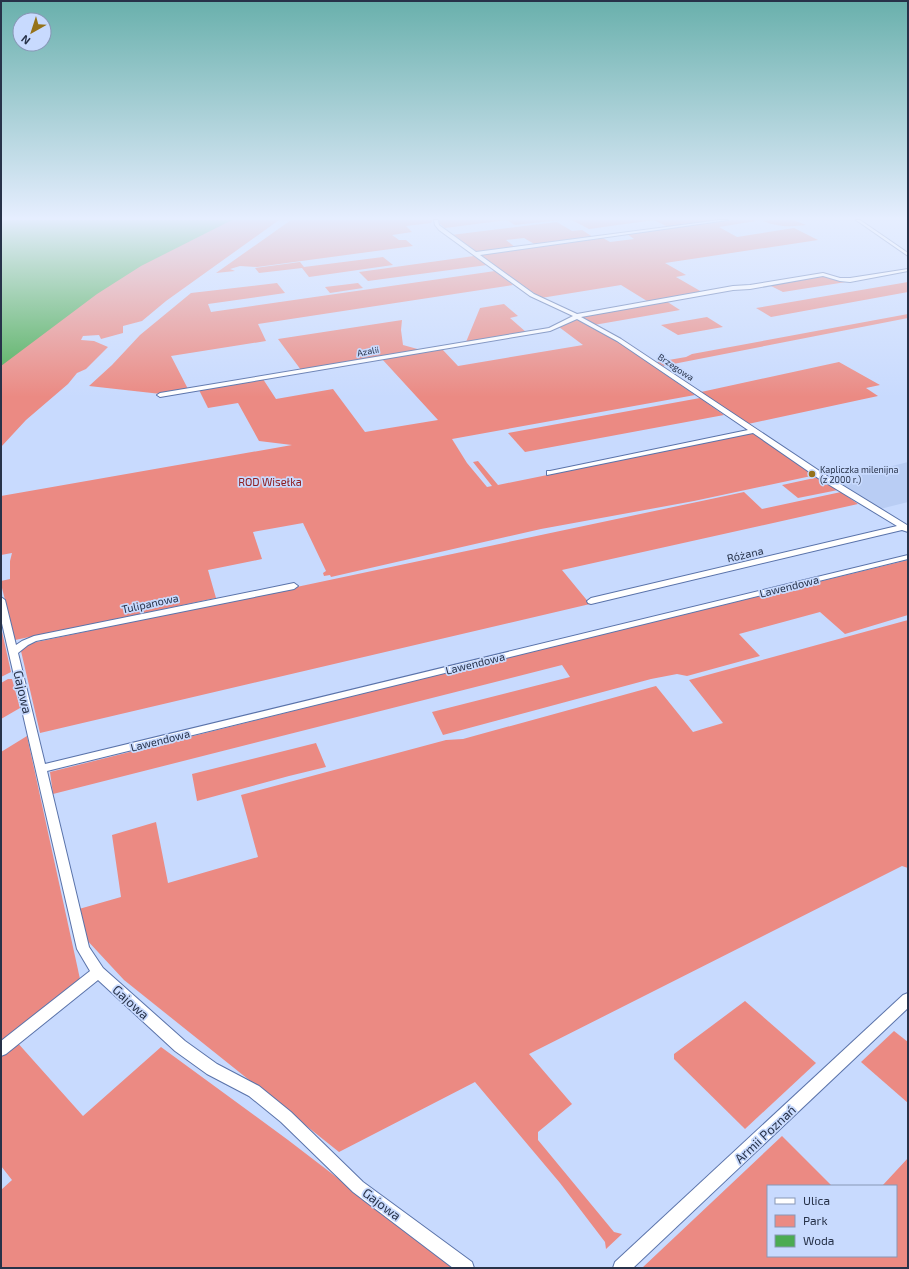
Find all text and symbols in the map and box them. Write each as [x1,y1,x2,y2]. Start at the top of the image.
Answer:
north arrow [12,12,52,52]
text: N [18,33,33,48]
street label: Azalii [356,344,380,358]
street label: Brzegowa [656,351,696,383]
place label: Kapliczka milenijna (z 2000 r.) [820,464,898,485]
marker: Kapliczka milenijna (z 2000 r.) [807,469,817,479]
park label: ROD Wisełka [238,475,302,488]
street label: Różana [725,543,765,565]
street label: Lawendowa [758,572,820,600]
street label: Tulipanowa [120,591,180,615]
street label: Lawendowa [444,649,506,677]
street label: Gajowa [10,669,36,715]
street label: Lawendowa [129,726,191,754]
street label: Gajowa [109,981,153,1023]
street label: Armii Poznań [731,1102,799,1166]
street label: Gajowa [360,1184,404,1224]
legend [767,1185,897,1257]
text: Ulica [803,1193,830,1207]
text: Park [803,1213,828,1227]
text: Woda [803,1233,834,1247]

